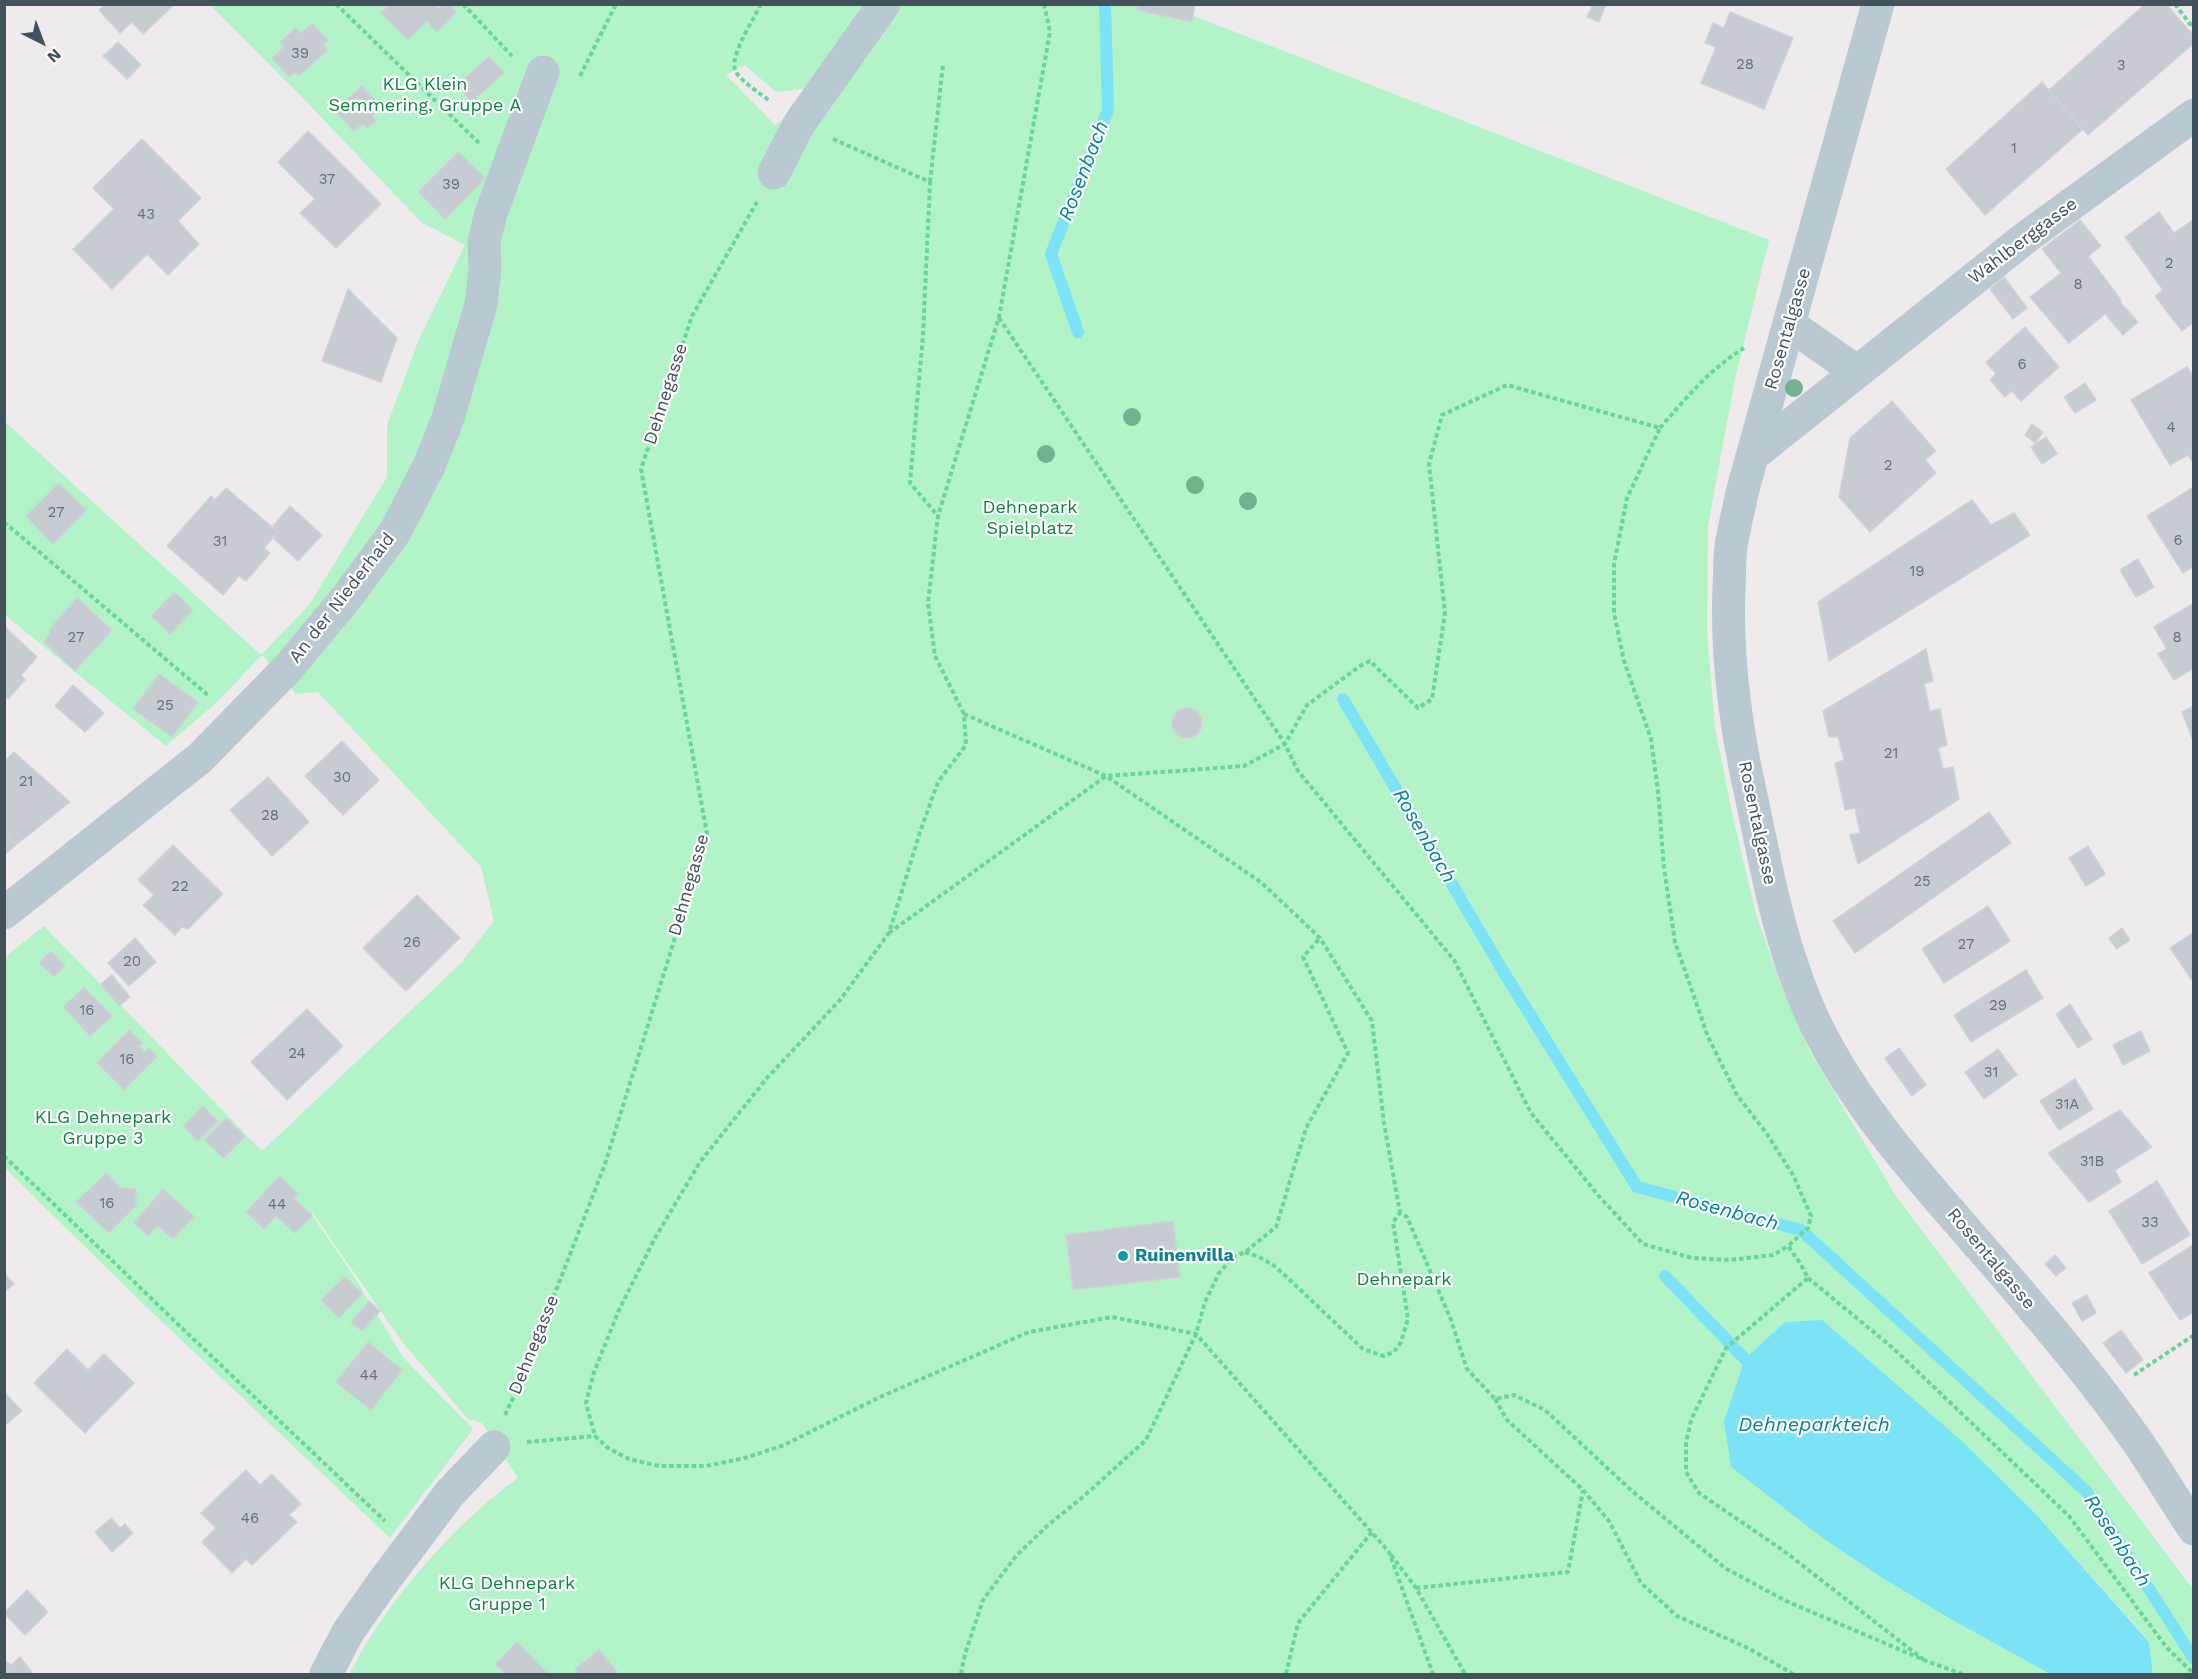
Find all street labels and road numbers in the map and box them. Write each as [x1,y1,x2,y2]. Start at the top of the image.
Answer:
street label: Wahlberggasse [1964,193,2082,289]
street label: Rosentalgasse [1760,266,1816,392]
street label: Dehnegasse [639,341,693,447]
street label: An der Niederhaid [285,529,399,667]
street label: Rosentalgasse [1733,759,1781,887]
street label: Dehnegasse [664,831,714,939]
street label: Rosentalgasse [1942,1204,2040,1314]
street label: Dehnegasse [504,1292,564,1398]

